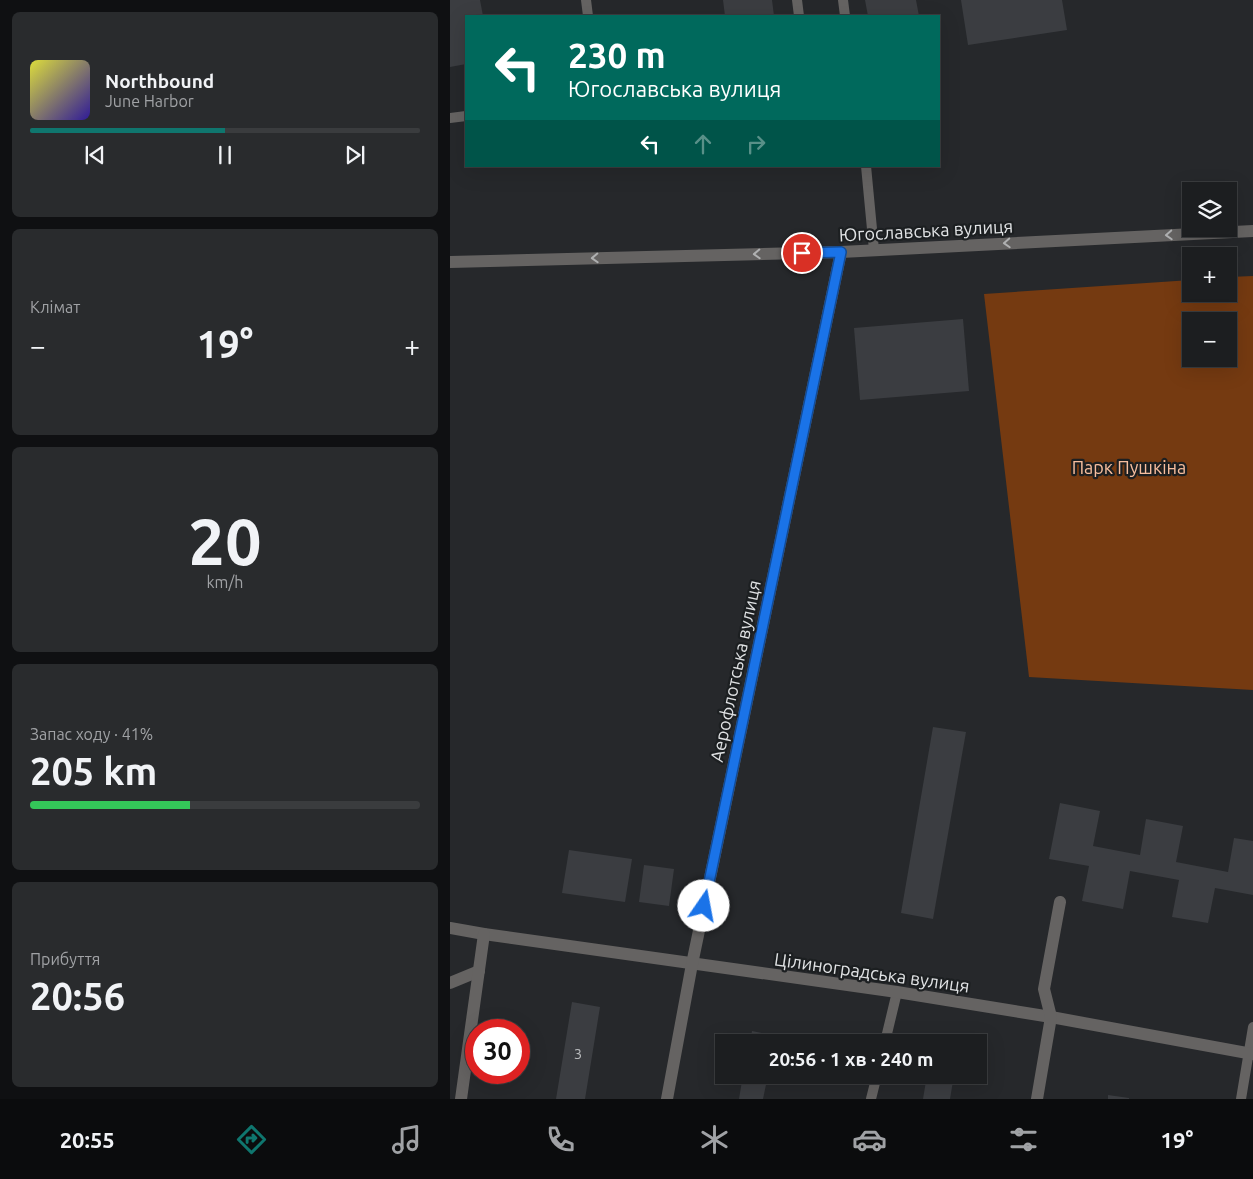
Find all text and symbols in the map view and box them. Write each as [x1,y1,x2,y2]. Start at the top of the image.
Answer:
icon: left [485,35,550,100]
text: 230 m [568,35,666,75]
text: Northbound [105,70,214,92]
text: Югославська вулиця [568,76,781,101]
text: June Harbor [105,92,194,110]
icon: left [636,130,664,158]
icon: ahead [689,130,717,158]
icon: right [742,130,770,158]
icon: previous [81,141,109,169]
icon: pause [211,141,239,169]
icon: next [341,141,369,169]
map controls [1182,182,1237,367]
button: layers [1182,182,1237,237]
street label: Югославська вулиця [838,215,1014,245]
one-way arrow [1165,230,1173,241]
pin [781,232,823,274]
one-way arrow [1003,238,1011,249]
icon: arrive [788,239,816,267]
button: + [1182,247,1237,302]
one-way arrow [753,249,761,259]
one-way arrow [591,253,599,264]
text: Клімат [30,298,80,316]
button: − [1182,312,1237,367]
text: 19° [197,323,253,365]
text: − [30,330,46,361]
text: + [404,330,420,361]
park label: Парк Пушкіна [1072,457,1186,477]
text: 20 [188,504,262,577]
text: km/h [207,573,243,591]
street label: Аерофлотська вулиця [706,578,764,764]
text: Запас ходу · 41% [30,725,153,743]
text: 205 km [30,750,157,792]
position arrow [677,879,729,931]
street label: Цілиноградська вулиця [773,948,971,996]
text: Прибуття [30,950,100,968]
text: 20:56 [30,975,125,1017]
speed limit sign: 30 [465,1019,530,1084]
house number: 3 [574,1045,582,1062]
text: 20:56 · 1 хв · 240 m [769,1048,933,1070]
icon: directions [234,1122,269,1157]
icon: music [389,1122,424,1157]
icon: phone [543,1122,578,1157]
icon: climate [697,1122,732,1157]
icon: car [852,1122,887,1157]
icon: filters [1006,1122,1041,1157]
text: 20:55 [60,1127,115,1152]
text: 19° [1161,1127,1193,1152]

